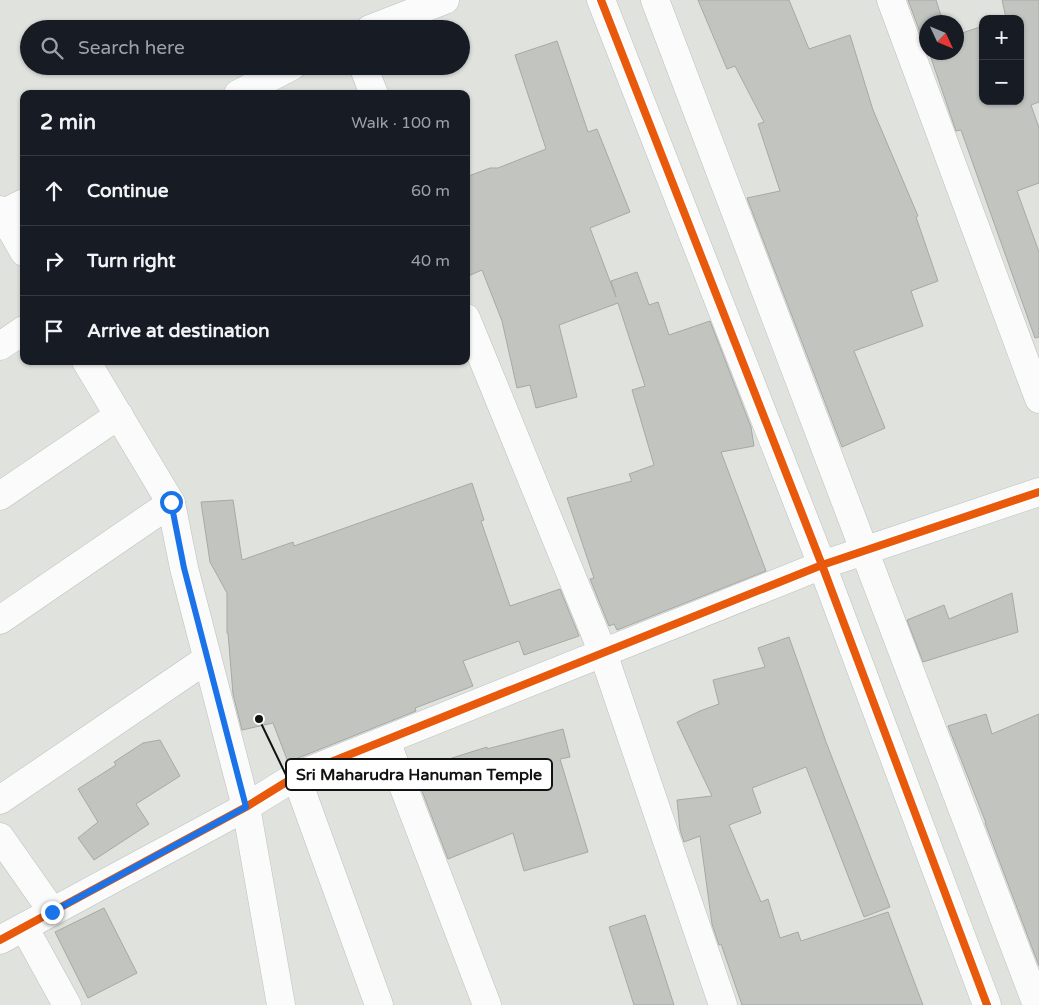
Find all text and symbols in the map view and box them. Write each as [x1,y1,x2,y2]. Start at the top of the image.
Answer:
north arrow [919,15,964,60]
map controls [979,15,1024,105]
button: + [979,15,1024,60]
search box [20,20,470,75]
icon: search [38,34,66,62]
text: Search here [78,37,185,59]
button: − [979,60,1024,105]
text: 2 min [40,110,96,135]
text: Walk · 100 m [351,113,450,133]
icon: ahead [40,177,68,205]
text: Continue [87,180,169,202]
text: 60 m [411,181,450,201]
icon: right [40,247,68,275]
text: Turn right [87,250,175,272]
text: 40 m [411,251,450,271]
icon: arrive [40,317,68,345]
text: Arrive at destination [87,320,270,342]
route start [160,491,183,514]
callout: Sri Maharudra Hanuman Temple [286,759,552,790]
text: Sri Maharudra Hanuman Temple [296,765,542,785]
route end [41,901,64,924]

